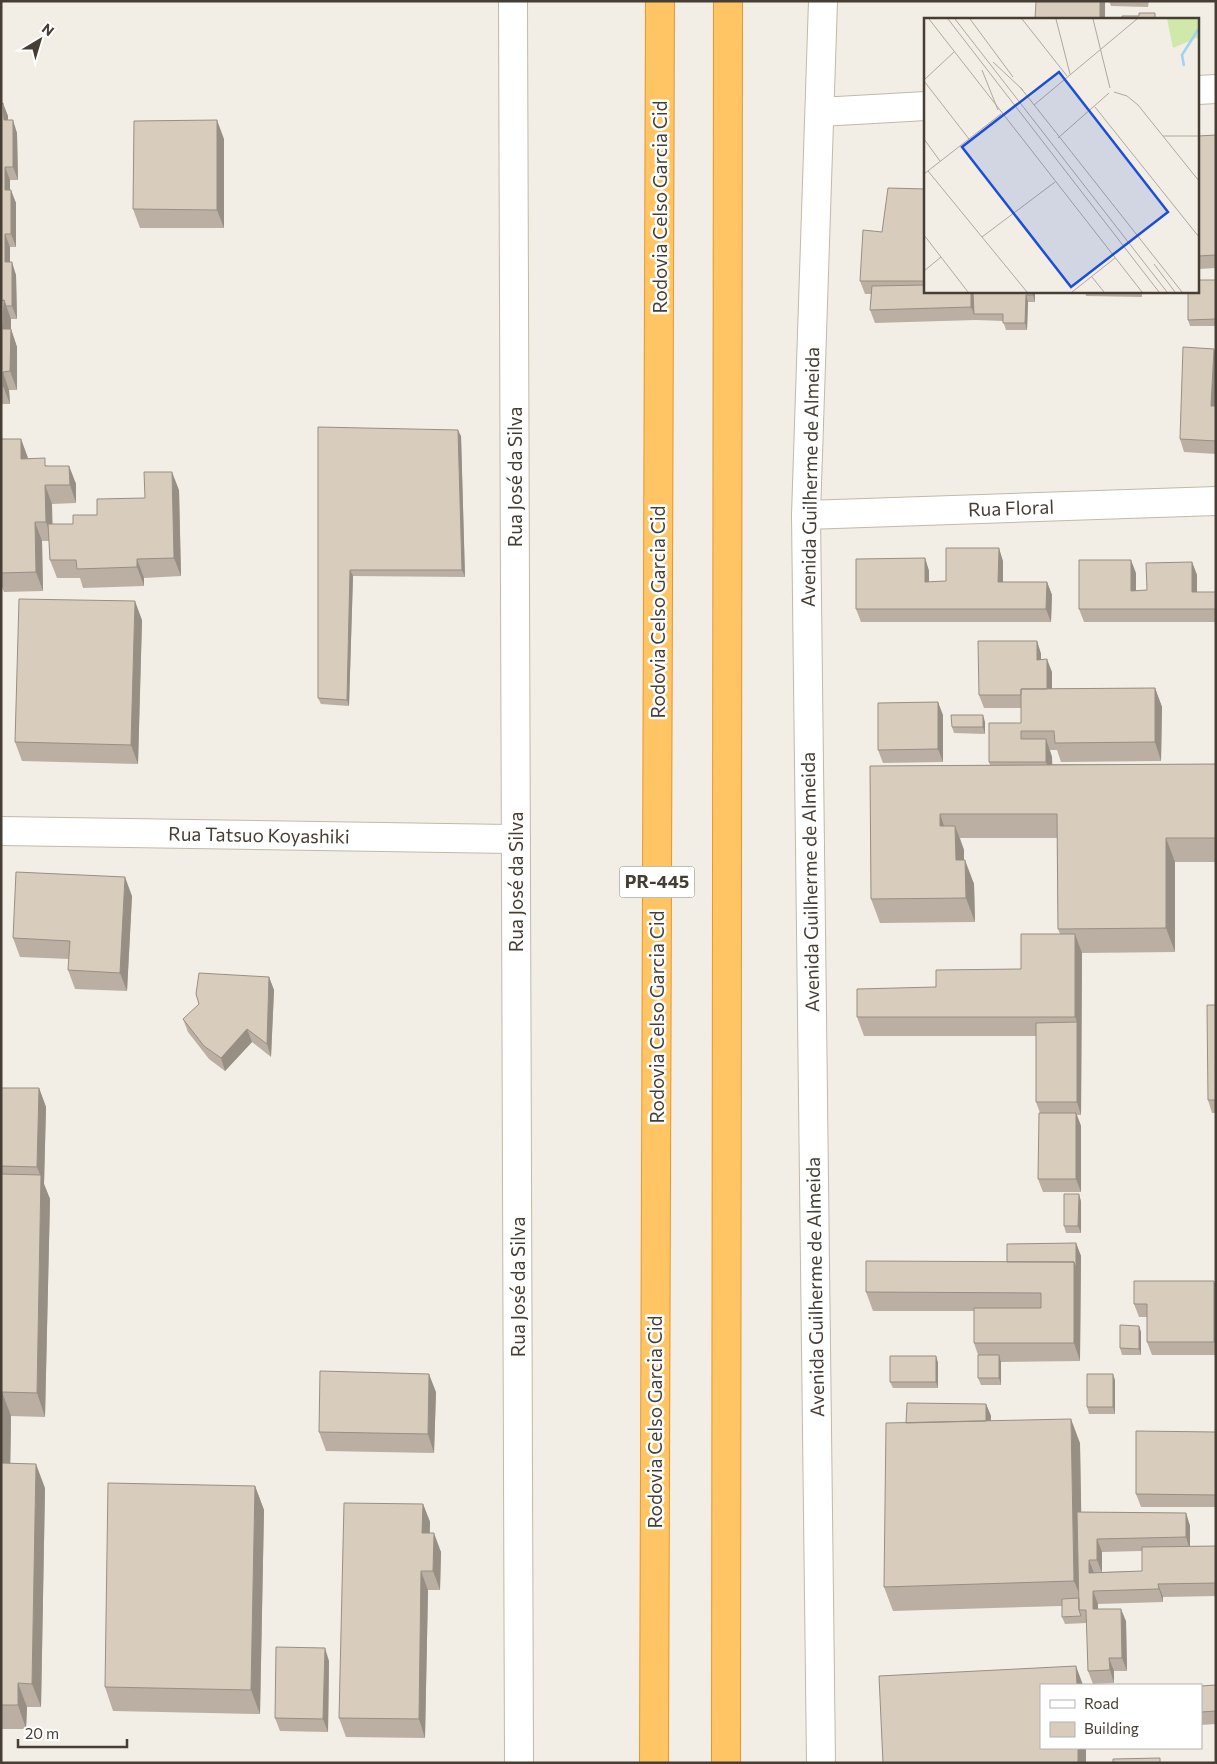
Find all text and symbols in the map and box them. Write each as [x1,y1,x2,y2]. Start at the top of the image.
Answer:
north arrow [15,15,65,65]
inset map [924,18,1200,292]
text: N [39,19,58,39]
street label: Rodovia Celso Garcia Cid [648,100,671,314]
street label: Avenida Guilherme de Almeida [796,347,823,607]
street label: Rua José da Silva [503,407,526,547]
street label: Rua Floral [968,495,1054,520]
street label: Rodovia Celso Garcia Cid [646,505,669,719]
street label: Avenida Guilherme de Almeida [796,752,823,1012]
street label: Rua José da Silva [504,812,527,952]
street label: Rua Tatsuo Koyashiki [168,821,350,848]
road number: PR-445 [620,866,694,898]
street label: Rodovia Celso Garcia Cid [645,910,668,1124]
street label: Avenida Guilherme de Almeida [801,1157,828,1417]
street label: Rua José da Silva [506,1217,529,1357]
street label: Rodovia Celso Garcia Cid [643,1315,666,1529]
legend [1040,1684,1202,1749]
text: Road [1084,1694,1119,1712]
scale bar [18,1716,126,1748]
text: Building [1084,1719,1139,1737]
text: 20 m [25,1724,59,1742]

